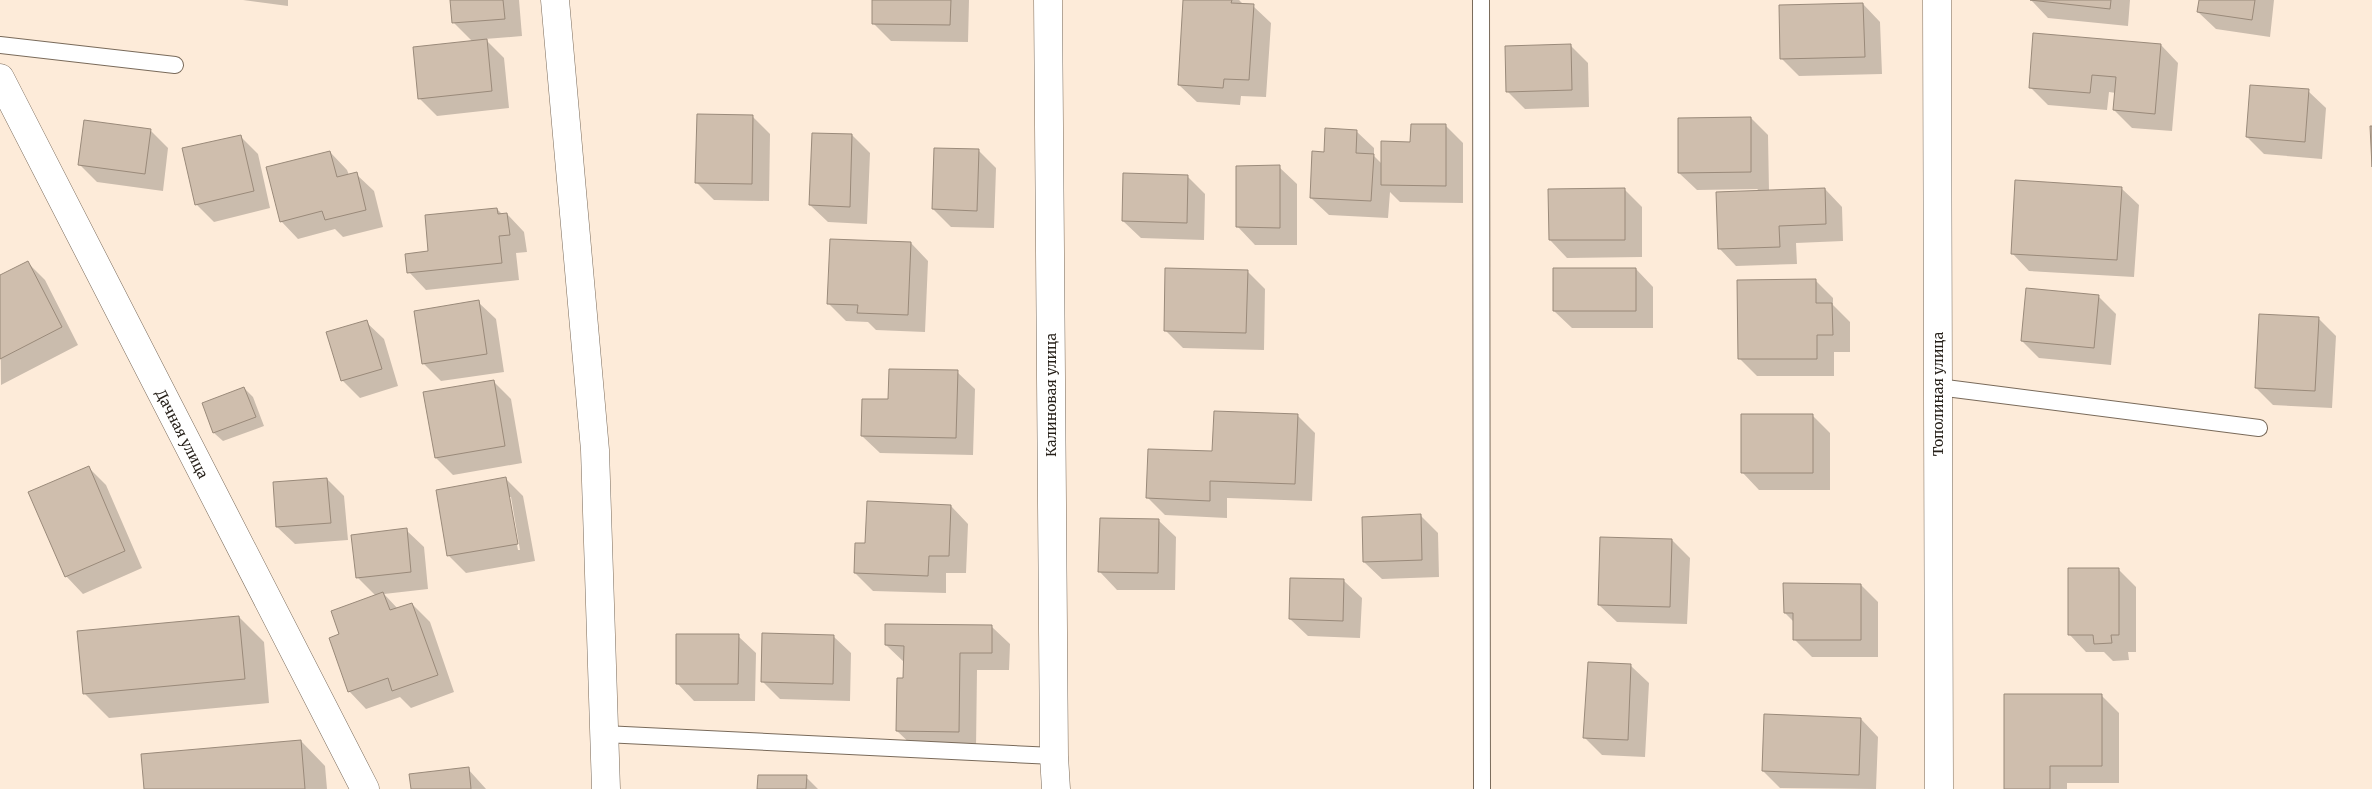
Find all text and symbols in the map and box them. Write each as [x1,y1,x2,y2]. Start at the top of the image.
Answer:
street label: Тополиная улица [1929,331,1947,456]
street label: Калиновая улица [1042,333,1060,457]
street label: Дачная улица [152,386,212,482]

